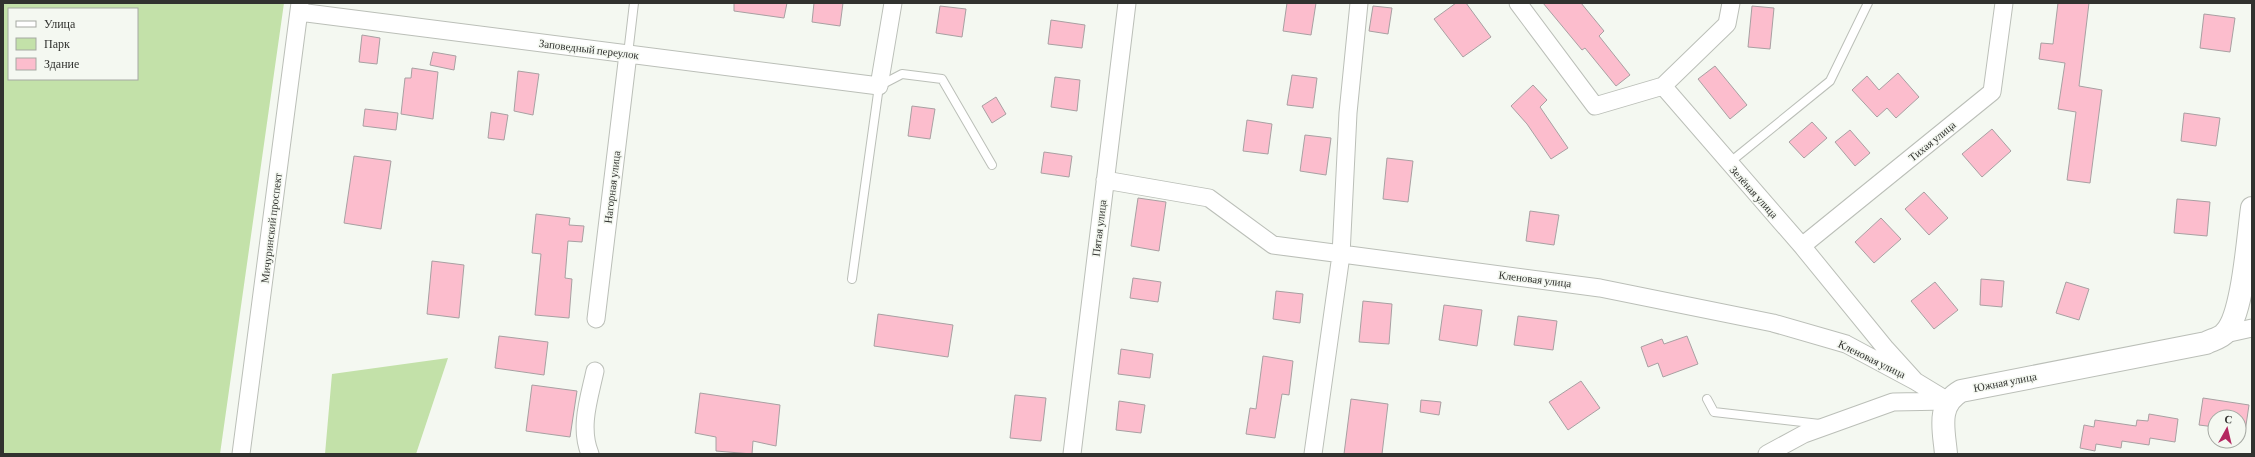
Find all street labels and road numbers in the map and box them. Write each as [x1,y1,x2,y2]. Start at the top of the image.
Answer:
street label: Заповедный переулок [538,37,640,61]
street label: Тихая улица [1906,118,1958,164]
street label: Нагорная улица [602,150,622,224]
street label: Зелёная улица [1728,164,1781,221]
street label: Мичуринский проспект [258,172,284,284]
street label: Пятая улица [1090,199,1108,257]
street label: Кленовая улица [1498,269,1572,289]
street label: Кленовая улица [1836,338,1908,381]
street label: Южная улица [1972,370,2038,394]

